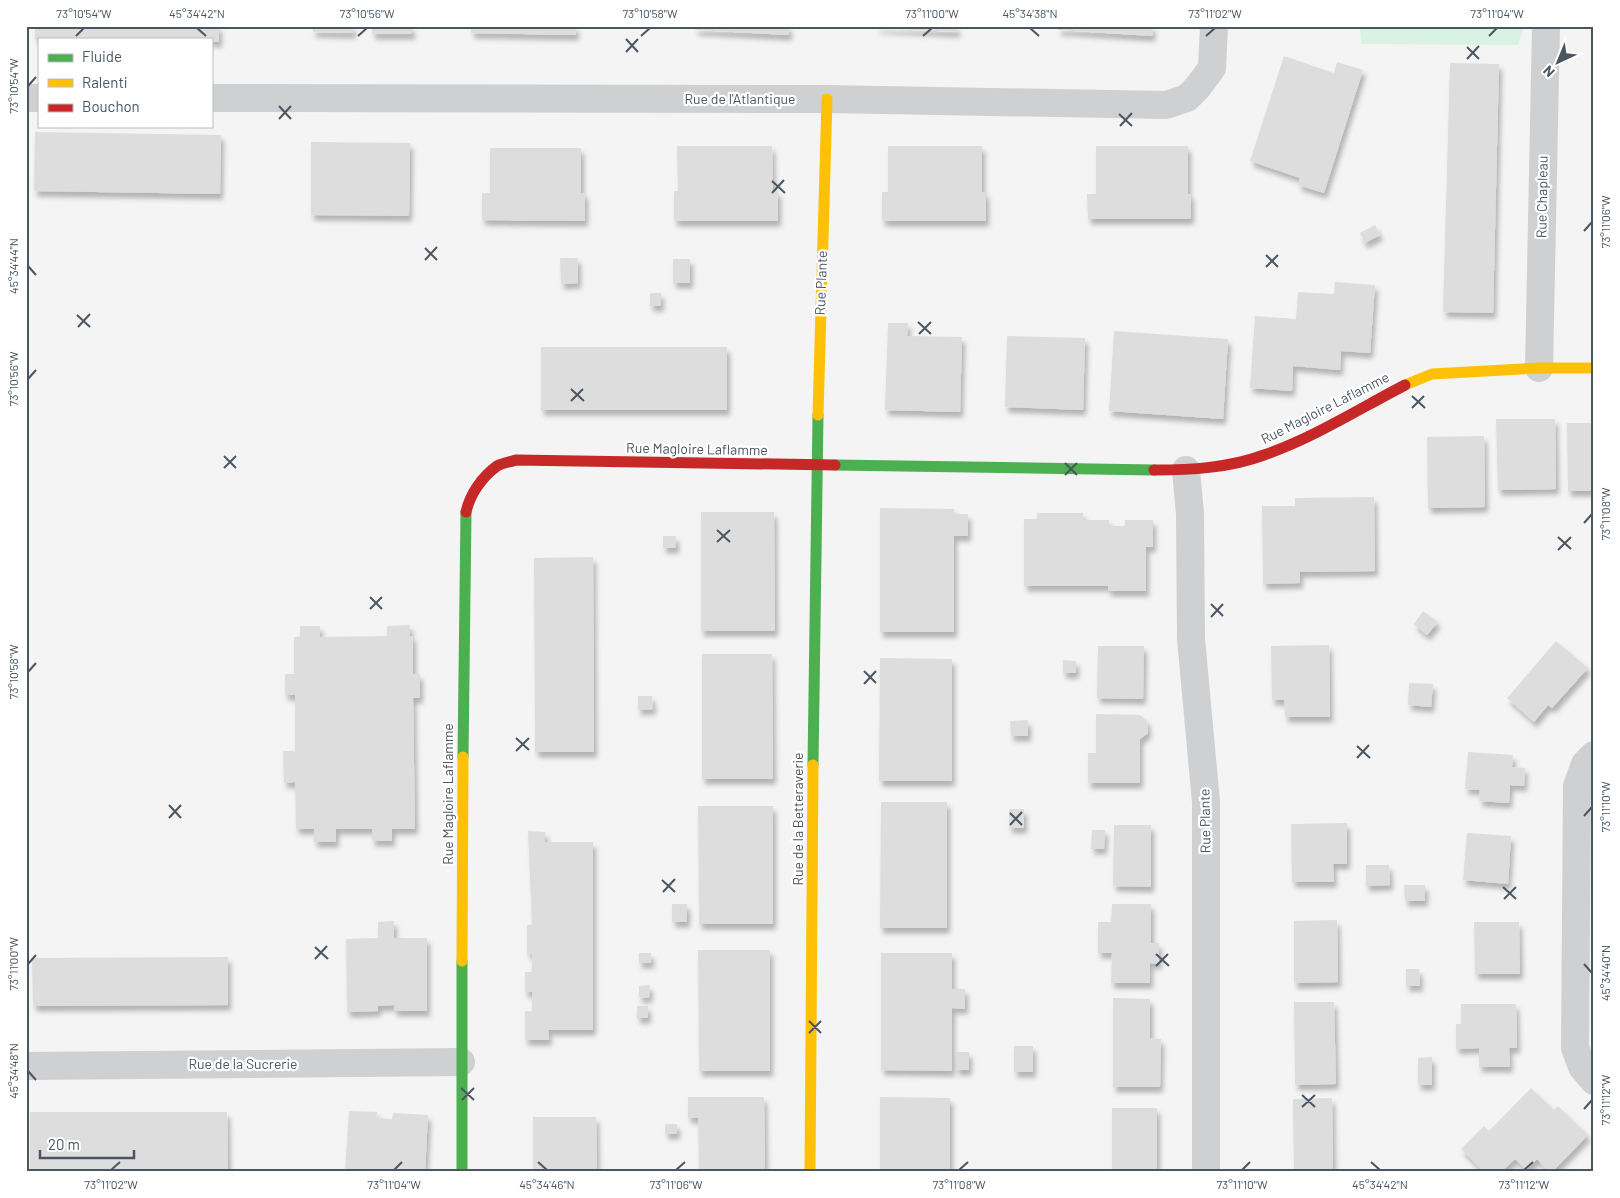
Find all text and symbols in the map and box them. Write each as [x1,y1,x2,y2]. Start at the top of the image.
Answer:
text: 73°10'54"W [56,6,112,20]
text: 45°34'42"N [169,6,225,20]
text: 73°10'56"W [339,6,395,20]
text: 73°10'58"W [622,6,678,20]
text: 73°11'00"W [905,6,959,20]
text: 45°34'38"N [1002,6,1058,20]
text: 73°11'02"W [1188,6,1242,20]
text: 73°11'04"W [1470,6,1524,20]
legend [38,38,212,128]
north arrow [1532,38,1582,88]
text: Fluide [82,47,122,65]
text: 73°10'54"W [6,58,20,114]
text: N [1539,62,1558,81]
text: Ralenti [82,73,128,91]
street label: Rue de l'Atlantique [684,90,796,107]
text: Bouchon [82,97,140,115]
street label: Rue Chapleau [1532,156,1551,238]
text: 73°11'06"W [1598,195,1612,249]
text: 45°34'44"N [6,238,20,294]
street label: Rue Plante [811,250,830,316]
text: 73°10'56"W [6,351,20,407]
street label: Rue Magloire Laflamme [1258,368,1392,447]
street label: Rue Magloire Laflamme [626,439,768,458]
text: 73°11'08"W [1598,487,1612,541]
text: 73°10'58"W [6,644,20,700]
street label: Rue Magloire Laflamme [439,723,456,865]
street label: Rue de la Betteraverie [789,752,806,886]
text: 73°11'10"W [1598,781,1612,833]
street label: Rue Plante [1195,788,1214,854]
text: 73°11'00"W [6,937,20,991]
text: 45°34'40"N [1598,945,1612,1001]
text: 45°34'48"N [6,1043,20,1099]
street label: Rue de la Sucrerie [189,1055,298,1072]
text: 73°11'12"W [1598,1074,1612,1125]
scale bar [40,1128,134,1160]
text: 20 m [48,1135,80,1153]
text: 73°11'02"W [84,1177,138,1191]
text: 73°11'04"W [367,1177,421,1191]
text: 45°34'46"N [519,1177,575,1191]
text: 73°11'06"W [649,1177,703,1191]
text: 73°11'08"W [932,1177,986,1191]
text: 73°11'10"W [1216,1177,1268,1191]
text: 45°34'42"N [1352,1177,1408,1191]
text: 73°11'12"W [1499,1177,1550,1191]

